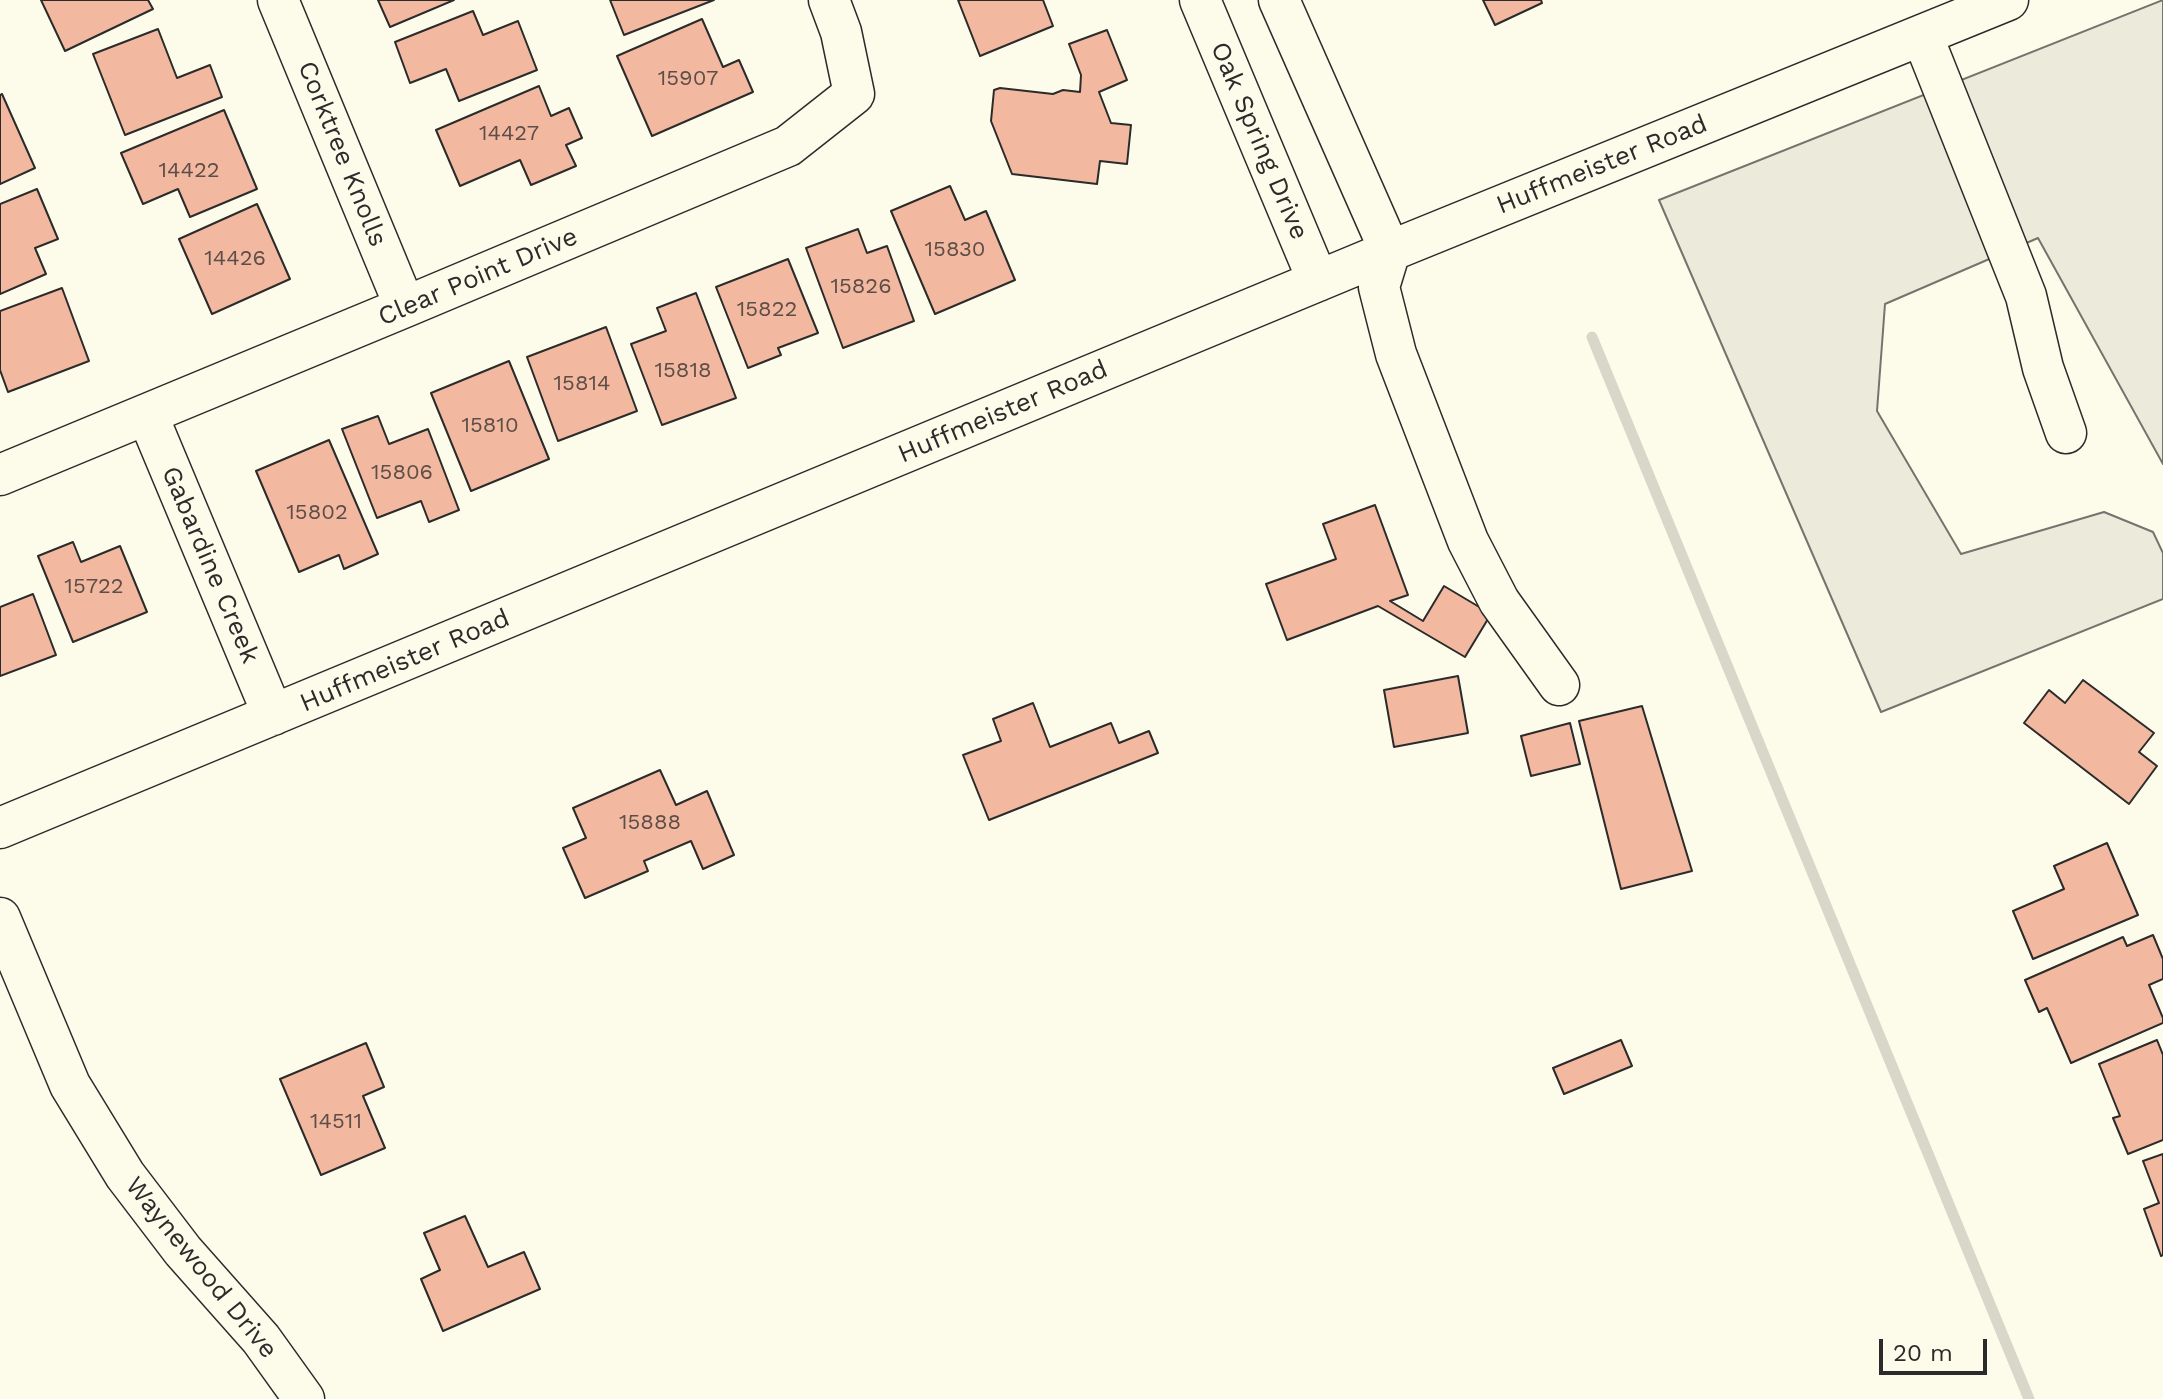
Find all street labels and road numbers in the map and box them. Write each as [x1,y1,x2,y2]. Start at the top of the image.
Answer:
street label: Oak Spring Drive [1203,38,1315,244]
street label: Corktree Knolls [291,57,393,251]
street label: Huffmeister Road [1492,108,1712,222]
street label: Clear Point Drive [374,221,582,333]
street label: Huffmeister Road [894,354,1112,470]
street label: Gabardine Creek [154,462,266,668]
street label: Huffmeister Road [296,603,514,719]
street label: Waynewood Drive [118,1171,284,1365]

